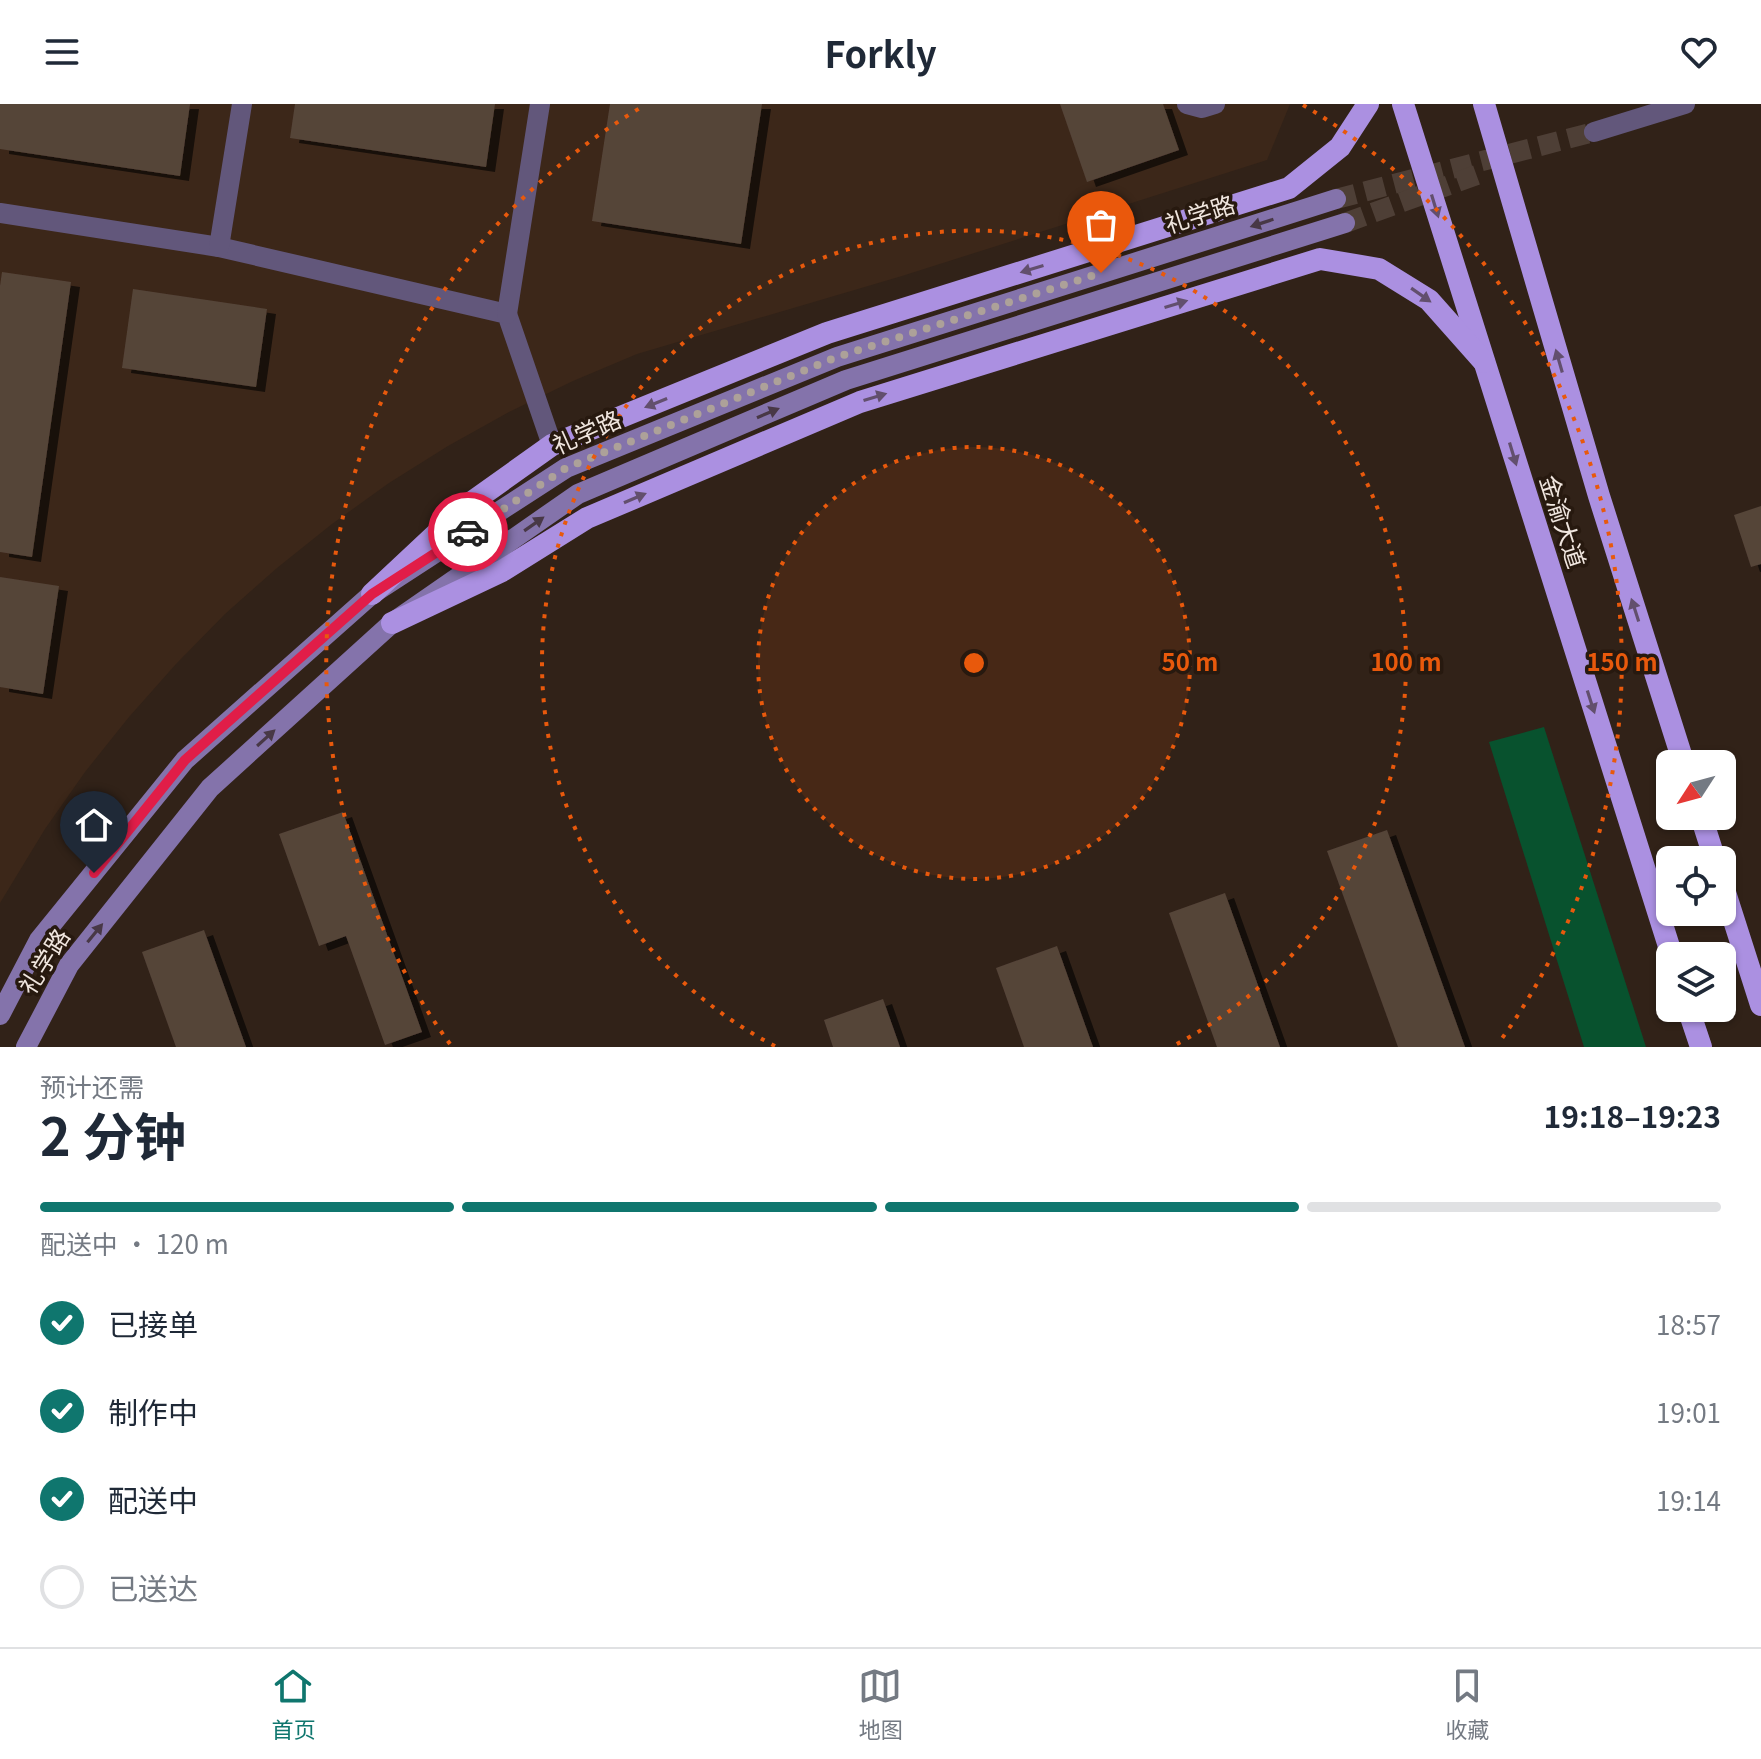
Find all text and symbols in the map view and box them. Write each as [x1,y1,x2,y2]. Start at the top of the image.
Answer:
text: Forkly [824,26,937,78]
icon: menu [40,30,84,74]
icon: heart [1677,30,1721,74]
street label: 礼学路 [1160,185,1239,240]
pin [1067,191,1135,273]
one-way arrow [1429,194,1442,218]
icon: bag [1079,203,1123,247]
one-way arrow [1249,217,1273,229]
one-way arrow [1020,263,1044,276]
one-way arrow [1410,288,1431,303]
one-way arrow [1165,297,1189,309]
one-way arrow [1552,349,1565,373]
one-way arrow [863,391,887,403]
one-way arrow [644,397,668,410]
street label: 礼学路 [546,400,626,461]
one-way arrow [757,407,780,420]
one-way arrow [1507,442,1519,466]
street label: 金渝大道 [1533,470,1596,572]
one-way arrow [623,491,647,504]
courier [428,492,508,572]
icon: car [446,510,490,554]
one-way arrow [524,517,545,532]
one-way arrow [1628,597,1641,621]
text: 50 m [1162,643,1218,678]
text: 100 m [1370,643,1442,678]
text: 150 m [1586,643,1658,678]
centre of rings [960,649,988,677]
one-way arrow [1585,690,1598,714]
one-way arrow [256,729,275,747]
north arrow [1656,750,1736,830]
map controls [1656,750,1736,1022]
pin [60,791,128,873]
icon: home [72,803,116,847]
button: locate [1656,846,1736,926]
street label: 礼学路 [9,921,77,1000]
one-way arrow [86,923,103,943]
button: layers [1656,942,1736,1022]
text: 预计还需 [40,1067,144,1104]
text: 19:18–19:23 [1544,1093,1721,1137]
text: 2 分钟 [40,1096,186,1171]
text: 配送中 · 120 m [40,1224,229,1261]
icon: check [40,1301,84,1345]
text: 已接单 [108,1301,198,1345]
text: 18:57 [1656,1305,1721,1342]
icon: check [40,1389,84,1433]
text: 制作中 [108,1389,198,1433]
text: 19:01 [1656,1393,1721,1430]
icon: check [40,1477,84,1521]
text: 配送中 [108,1477,198,1521]
text: 19:14 [1656,1481,1721,1518]
text: 已送达 [108,1565,198,1609]
tab: 首页 [271,1664,316,1744]
tab: 地图 [858,1664,903,1744]
tab: 收藏 [1445,1664,1490,1744]

